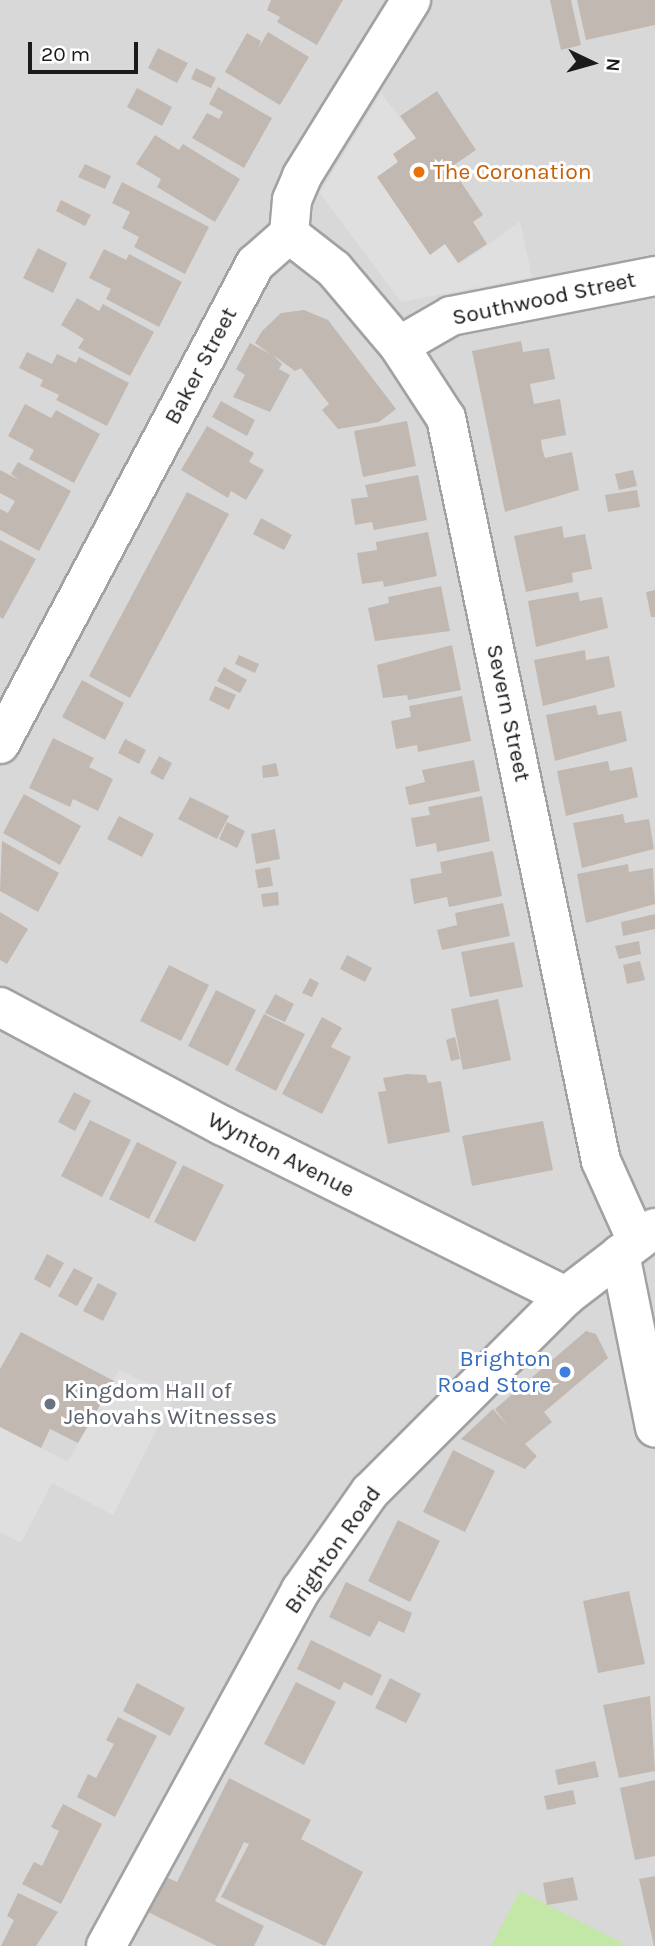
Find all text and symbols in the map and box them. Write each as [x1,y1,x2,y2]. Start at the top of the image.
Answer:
scale bar [32,28,142,72]
north arrow [557,28,627,98]
text: 20 m [41,42,90,66]
text: N [601,57,624,73]
place label: The Coronation [433,158,592,186]
marker: The Coronation [411,164,427,180]
street label: Southwood Street [450,266,638,332]
street label: Baker Street [159,303,243,429]
street label: Severn Street [480,642,536,784]
street label: Wynton Avenue [203,1106,359,1204]
place label: Brighton Road Store [437,1345,551,1399]
marker: Brighton Road Store [557,1364,573,1380]
place label: Kingdom Hall of Jehovahs Witnesses [64,1377,277,1431]
marker: Kingdom Hall of Jehovahs Witnesses [42,1396,58,1412]
street label: Brighton Road [279,1481,387,1619]

